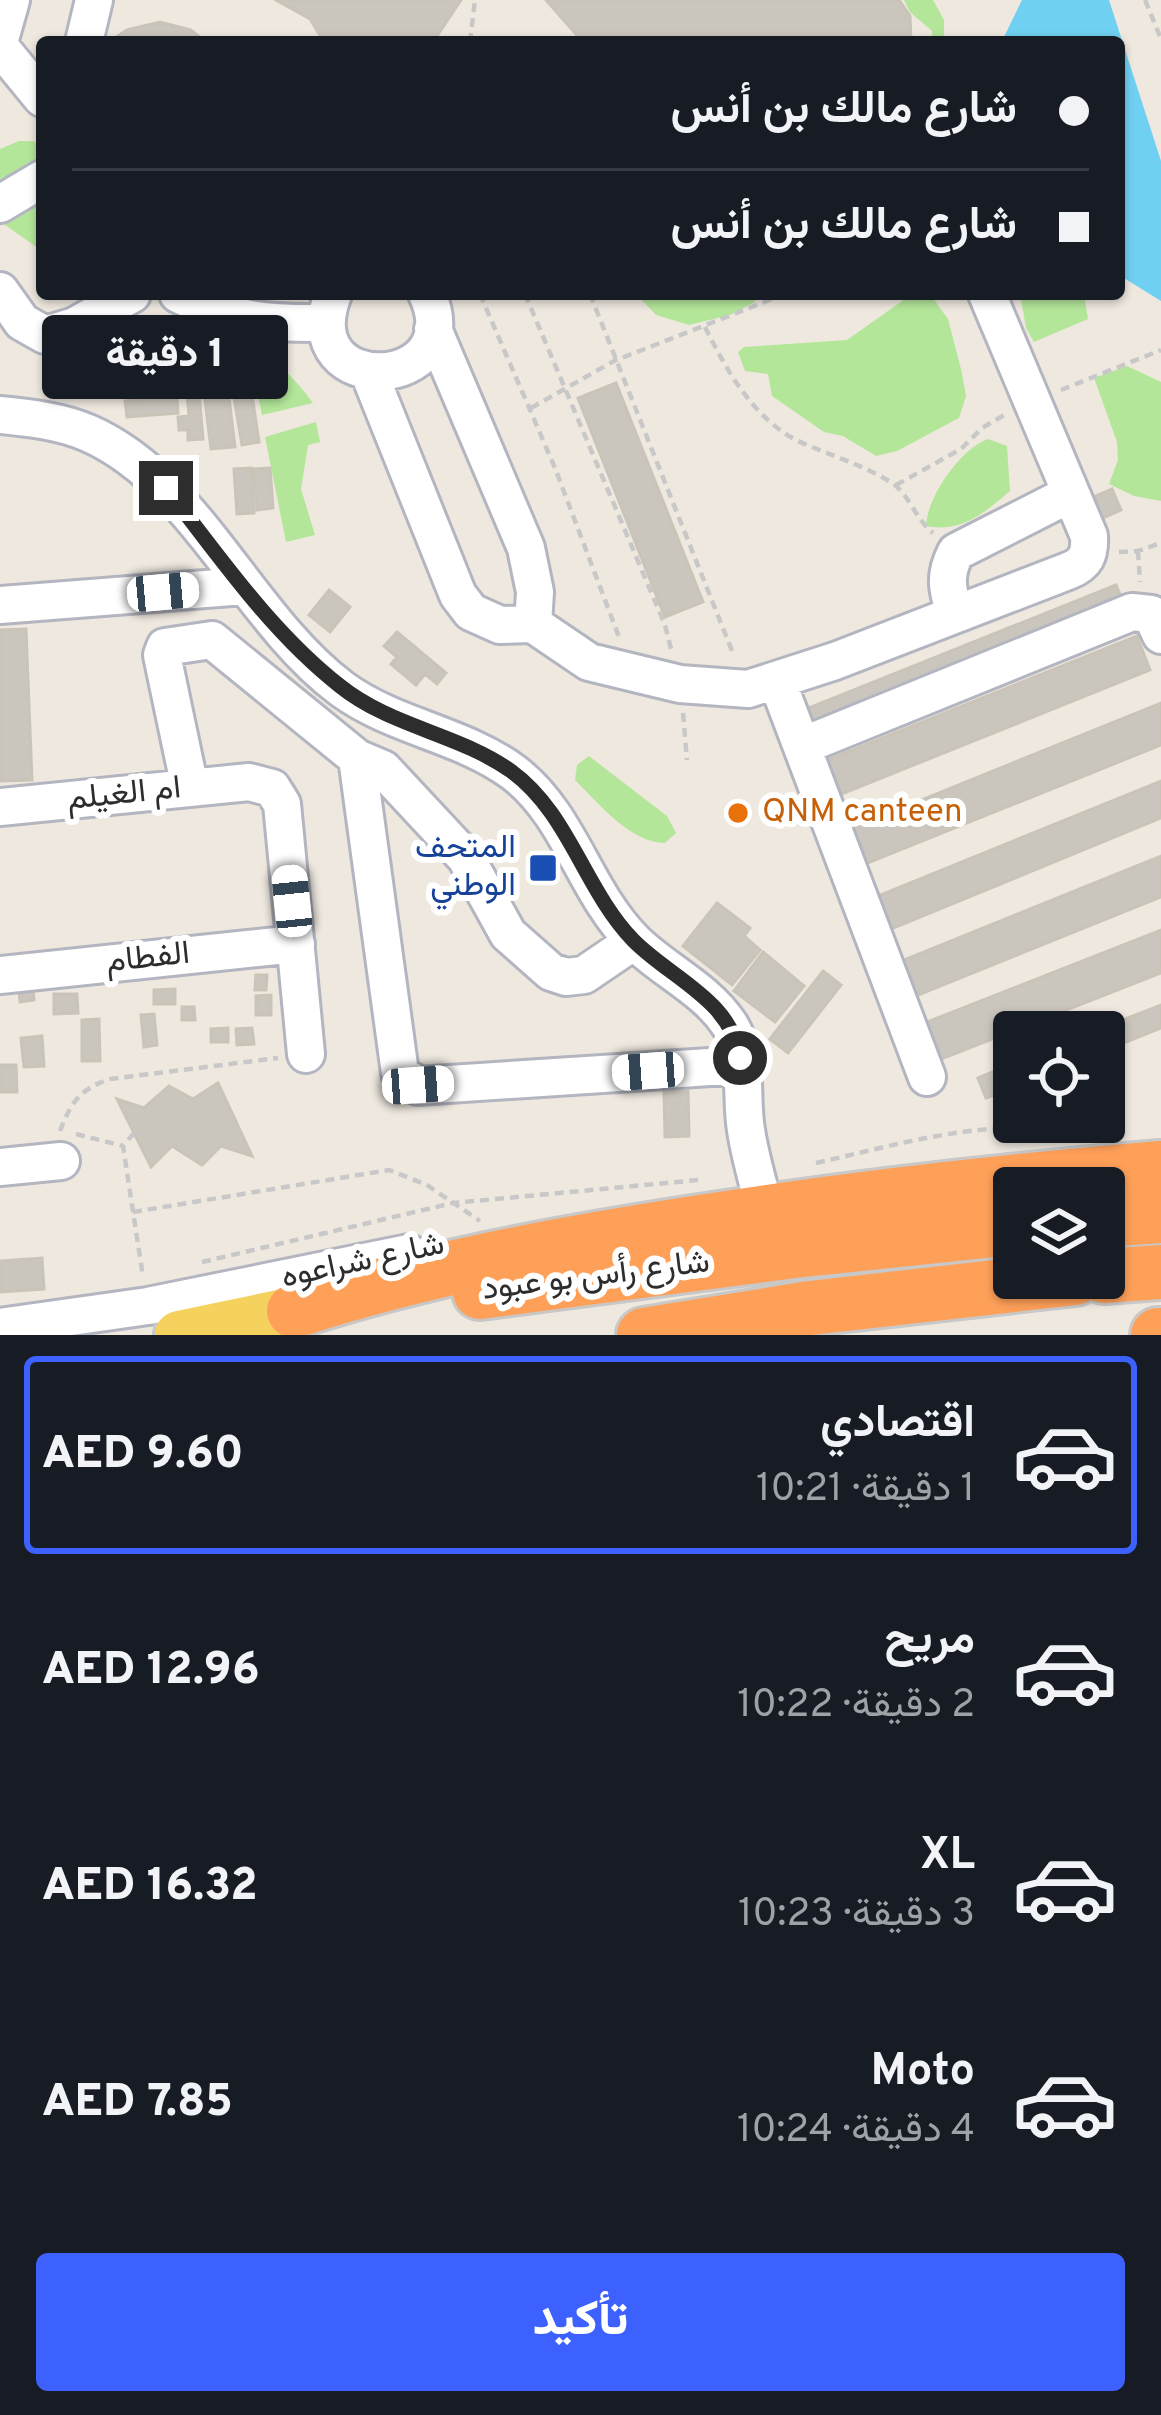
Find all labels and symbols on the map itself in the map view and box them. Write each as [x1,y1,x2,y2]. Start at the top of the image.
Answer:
callout: 1 دقيقة [43,314,289,398]
route end [139,461,193,515]
car [126,571,200,613]
street label: ام الغيلم [65,768,183,822]
place label: QNM canteen [762,792,963,834]
marker: QNM canteen [725,800,751,826]
place label: المتحف الوطني [415,828,516,910]
marker: المتحف الوطني [527,852,559,884]
car [270,863,314,939]
street label: الفطام [104,934,192,984]
route start [713,1031,767,1085]
car [611,1051,685,1091]
car [381,1065,455,1105]
street label: شارع شراعوه [278,1224,448,1300]
street label: شارع رأس بو عبود [480,1242,712,1312]

